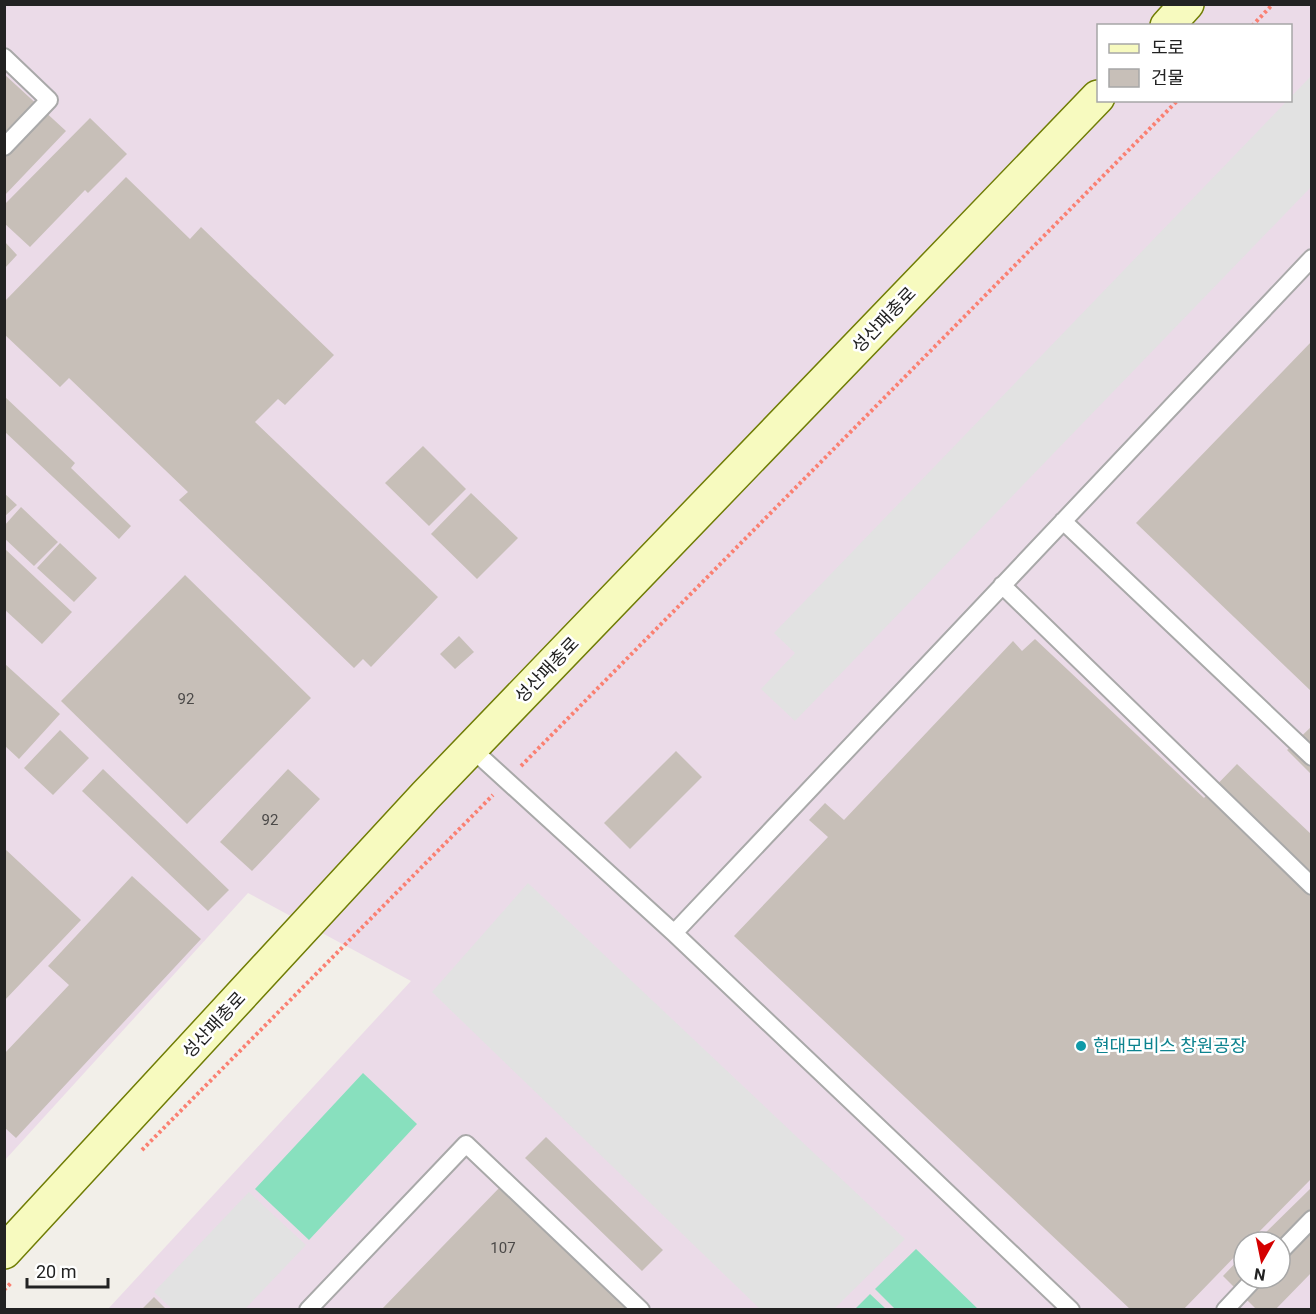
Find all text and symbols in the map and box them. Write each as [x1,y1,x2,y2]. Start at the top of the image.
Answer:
legend [1097,24,1292,102]
text: 도로 [1151,37,1184,58]
text: 건물 [1151,67,1184,88]
street label: 성산패총로 [847,283,920,357]
street label: 성산패총로 [510,633,583,707]
house number: 92 [178,690,194,708]
house number: 92 [262,811,278,829]
street label: 성산패총로 [178,987,250,1062]
place label: 현대모비스 창원공장 [1093,1035,1247,1056]
marker: 현대모비스 창원공장 [1074,1039,1088,1053]
north arrow [1232,1230,1292,1290]
house number: 107 [490,1239,516,1257]
scale bar [27,1251,108,1289]
text: 20 m [36,1261,76,1282]
text: N [1253,1264,1267,1285]

